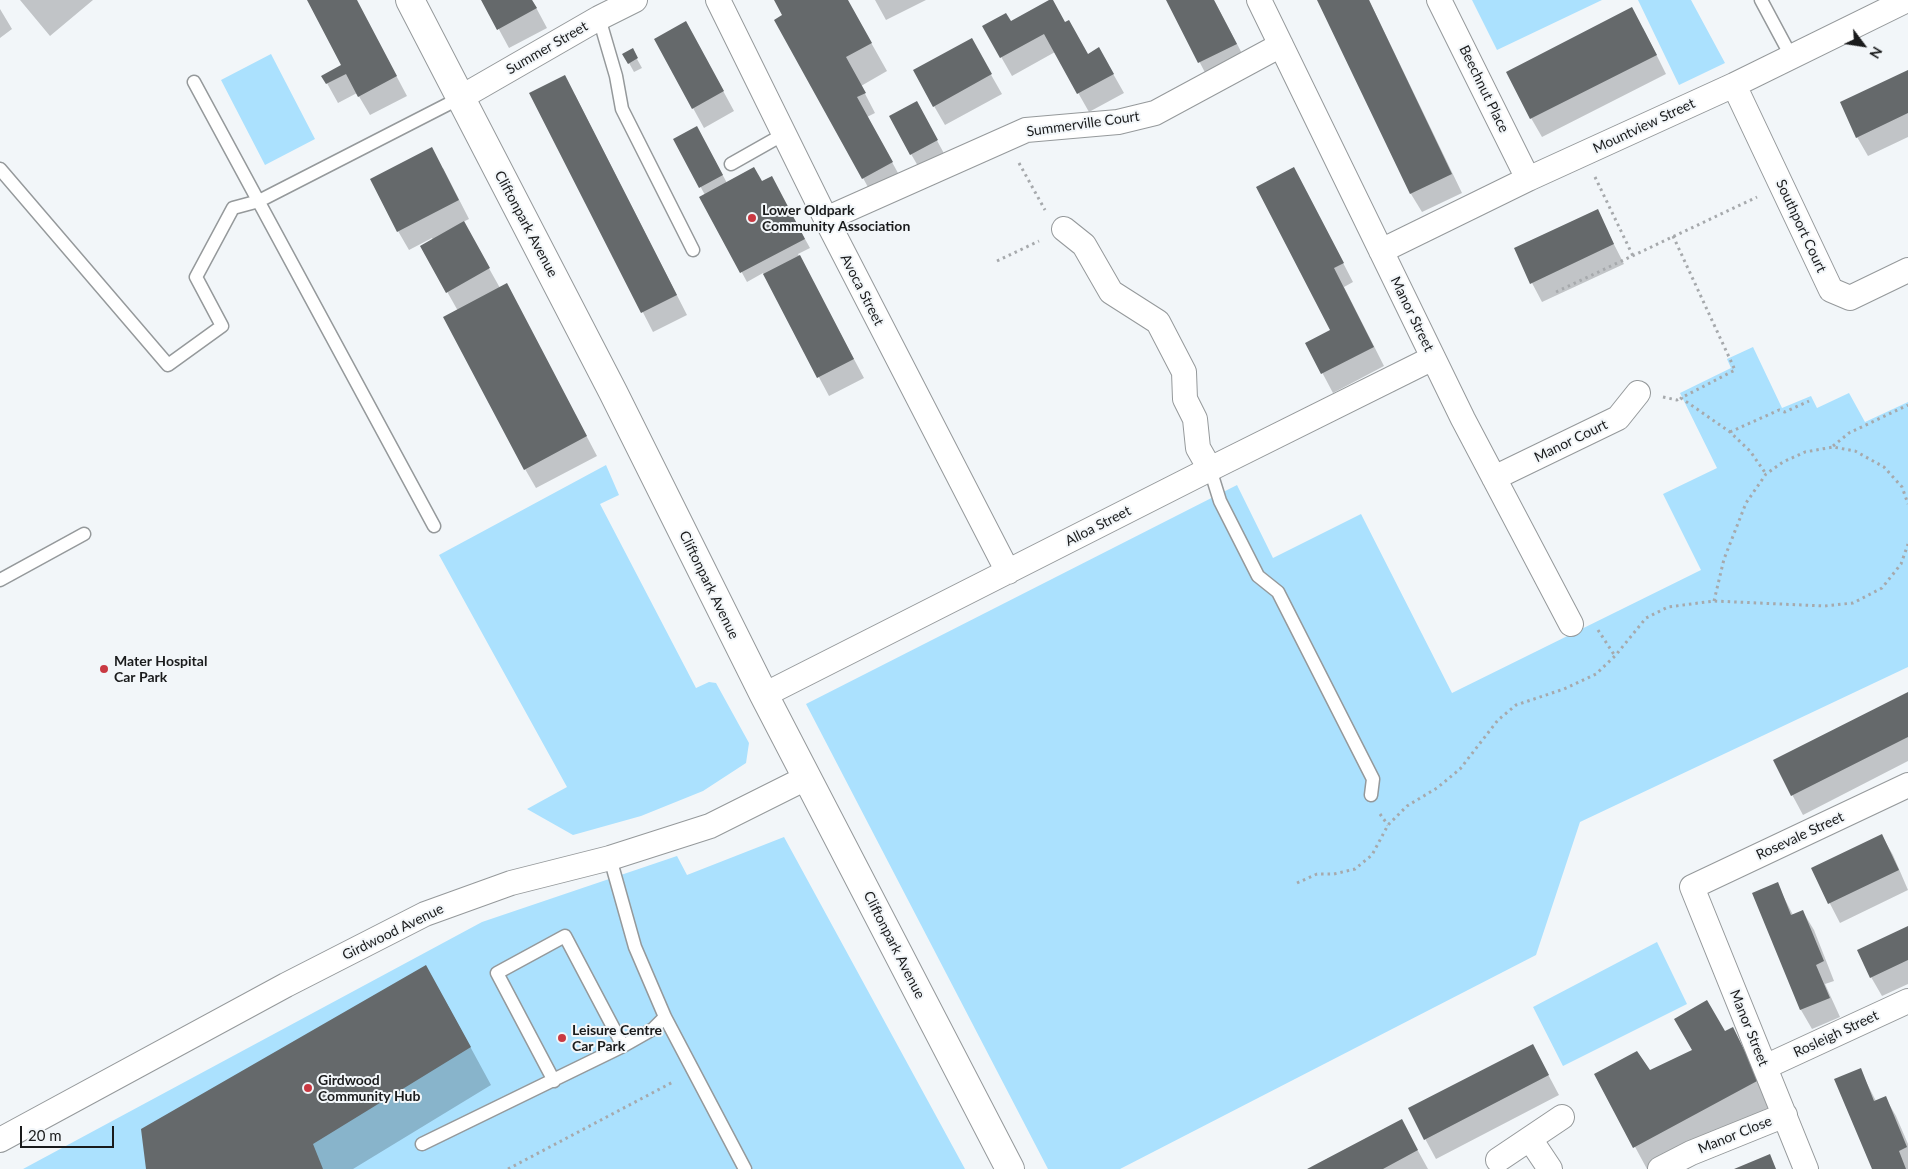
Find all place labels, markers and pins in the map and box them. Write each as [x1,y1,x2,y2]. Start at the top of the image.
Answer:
place label: Lower Oldpark Community Association [762,202,910,234]
marker: Lower Oldpark Community Association [746,212,758,224]
place label: Mater Hospital Car Park [114,653,207,686]
marker: Mater Hospital Car Park [98,663,110,675]
place label: Leisure Centre Car Park [572,1022,662,1054]
marker: Leisure Centre Car Park [556,1032,568,1044]
place label: Girdwood Community Hub [318,1072,420,1104]
marker: Girdwood Community Hub [302,1082,314,1094]

